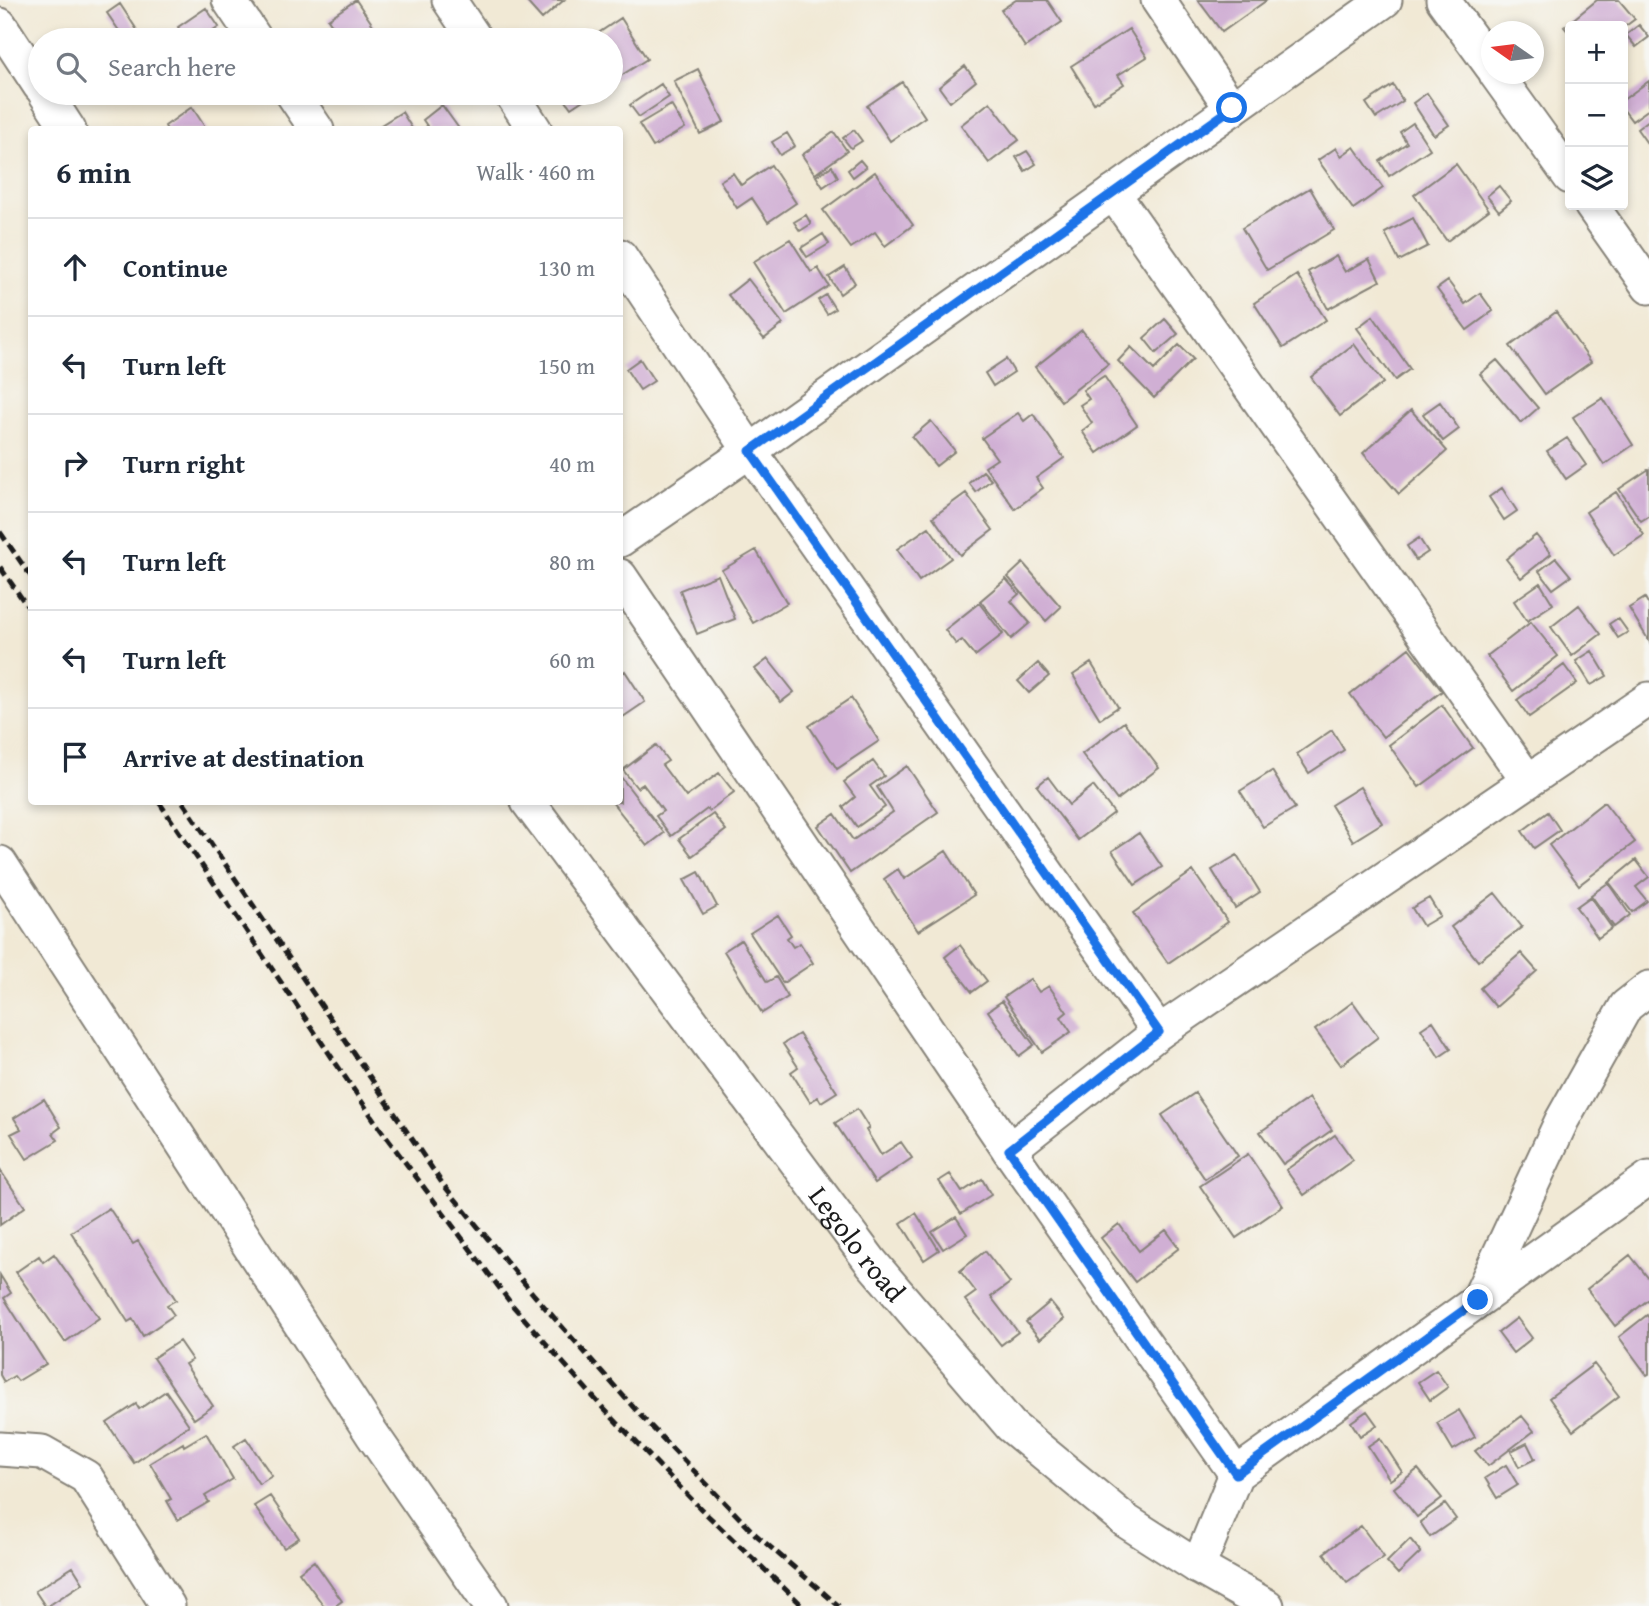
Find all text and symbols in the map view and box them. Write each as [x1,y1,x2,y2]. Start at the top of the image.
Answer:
north arrow [1481,21,1544,84]
map controls [1565,21,1628,210]
button: + [1565,21,1628,84]
search box [28,28,623,105]
text: Search here [108,47,236,86]
icon: search [52,48,90,86]
button: − [1565,84,1628,147]
route start [1216,92,1247,123]
button: layers [1565,147,1628,210]
text: 6 min [56,150,131,194]
text: Walk · 460 m [476,155,595,188]
icon: ahead [56,248,94,286]
text: Continue [123,248,228,287]
text: 130 m [538,251,595,284]
icon: left [56,346,94,384]
text: Turn left [123,346,226,385]
text: 150 m [538,349,595,382]
icon: right [56,444,94,482]
text: Turn right [123,444,245,483]
text: 40 m [549,447,595,480]
icon: left [56,542,94,580]
text: Turn left [123,542,226,581]
text: 80 m [549,545,595,578]
icon: left [56,640,94,678]
text: Turn left [123,640,226,679]
text: 60 m [549,643,595,676]
icon: arrive [56,738,94,776]
text: Arrive at destination [123,738,364,777]
street label: Legolo road [800,1177,916,1310]
route end [1462,1284,1493,1315]

